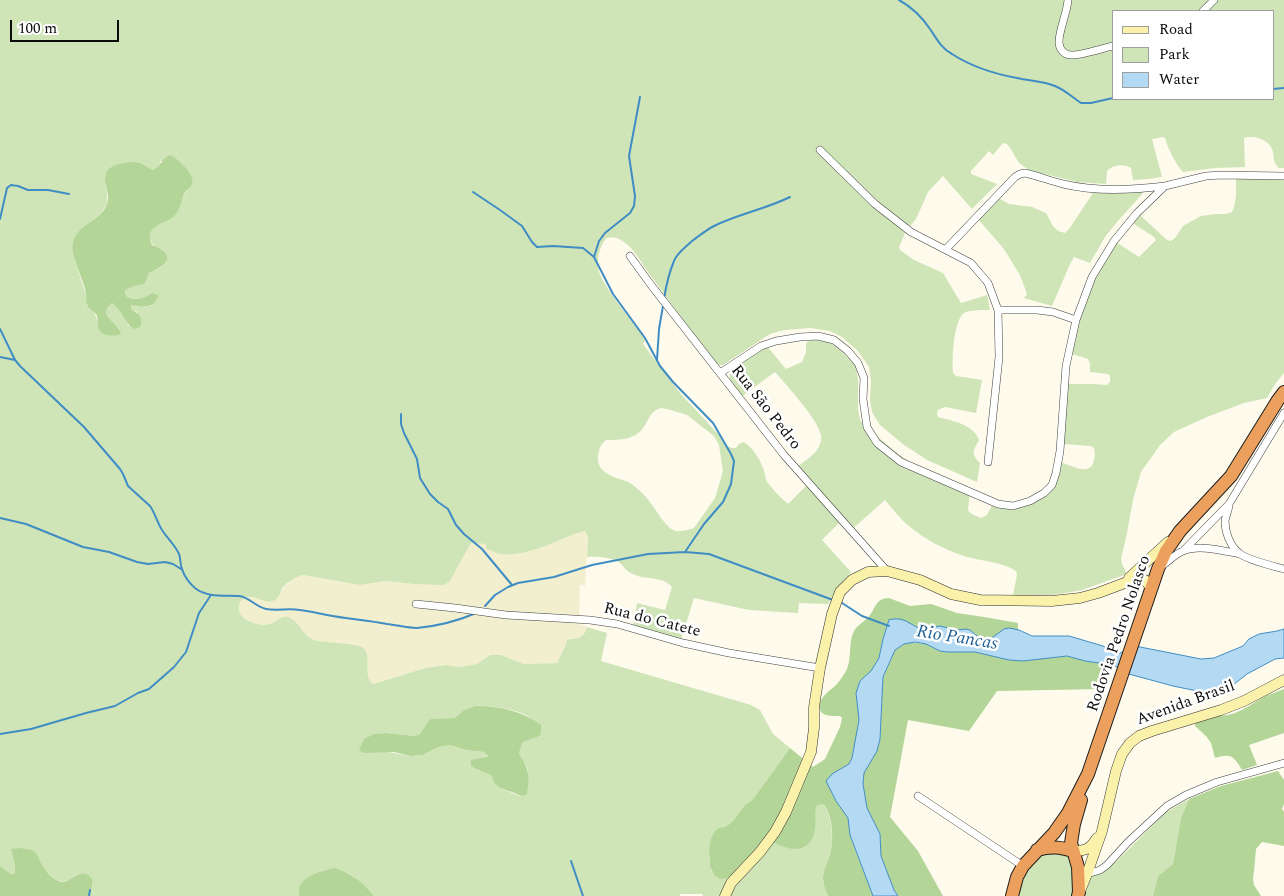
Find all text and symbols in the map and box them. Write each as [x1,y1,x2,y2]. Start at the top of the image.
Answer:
scale bar [12,10,121,42]
legend [1112,10,1274,100]
text: 100 m [18,17,57,40]
text: Road [1159,18,1193,41]
text: Park [1159,43,1190,66]
text: Water [1159,68,1199,91]
street label: Rua São Pedro [726,362,804,454]
street label: Rodovia Pedro Nolasco [1084,553,1156,715]
street label: Rua do Catete [602,600,702,642]
water label: Rio Pancas [915,622,999,656]
street label: Avenida Brasil [1134,677,1238,731]

